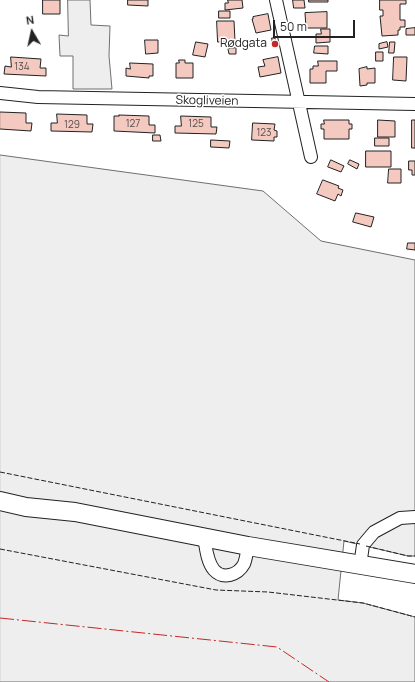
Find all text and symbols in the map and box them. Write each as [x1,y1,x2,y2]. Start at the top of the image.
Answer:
north arrow [12,12,52,52]
text: N [25,12,35,28]
scale bar [275,12,357,38]
text: 50 m [280,18,307,35]
place label: Rødgata [220,37,267,51]
marker: Rødgata [270,39,280,49]
house number: 134 [14,61,30,73]
street label: Skogliveien [176,93,238,109]
house number: 127 [126,118,140,130]
house number: 125 [188,118,204,130]
house number: 129 [64,119,80,131]
house number: 123 [256,127,272,139]

